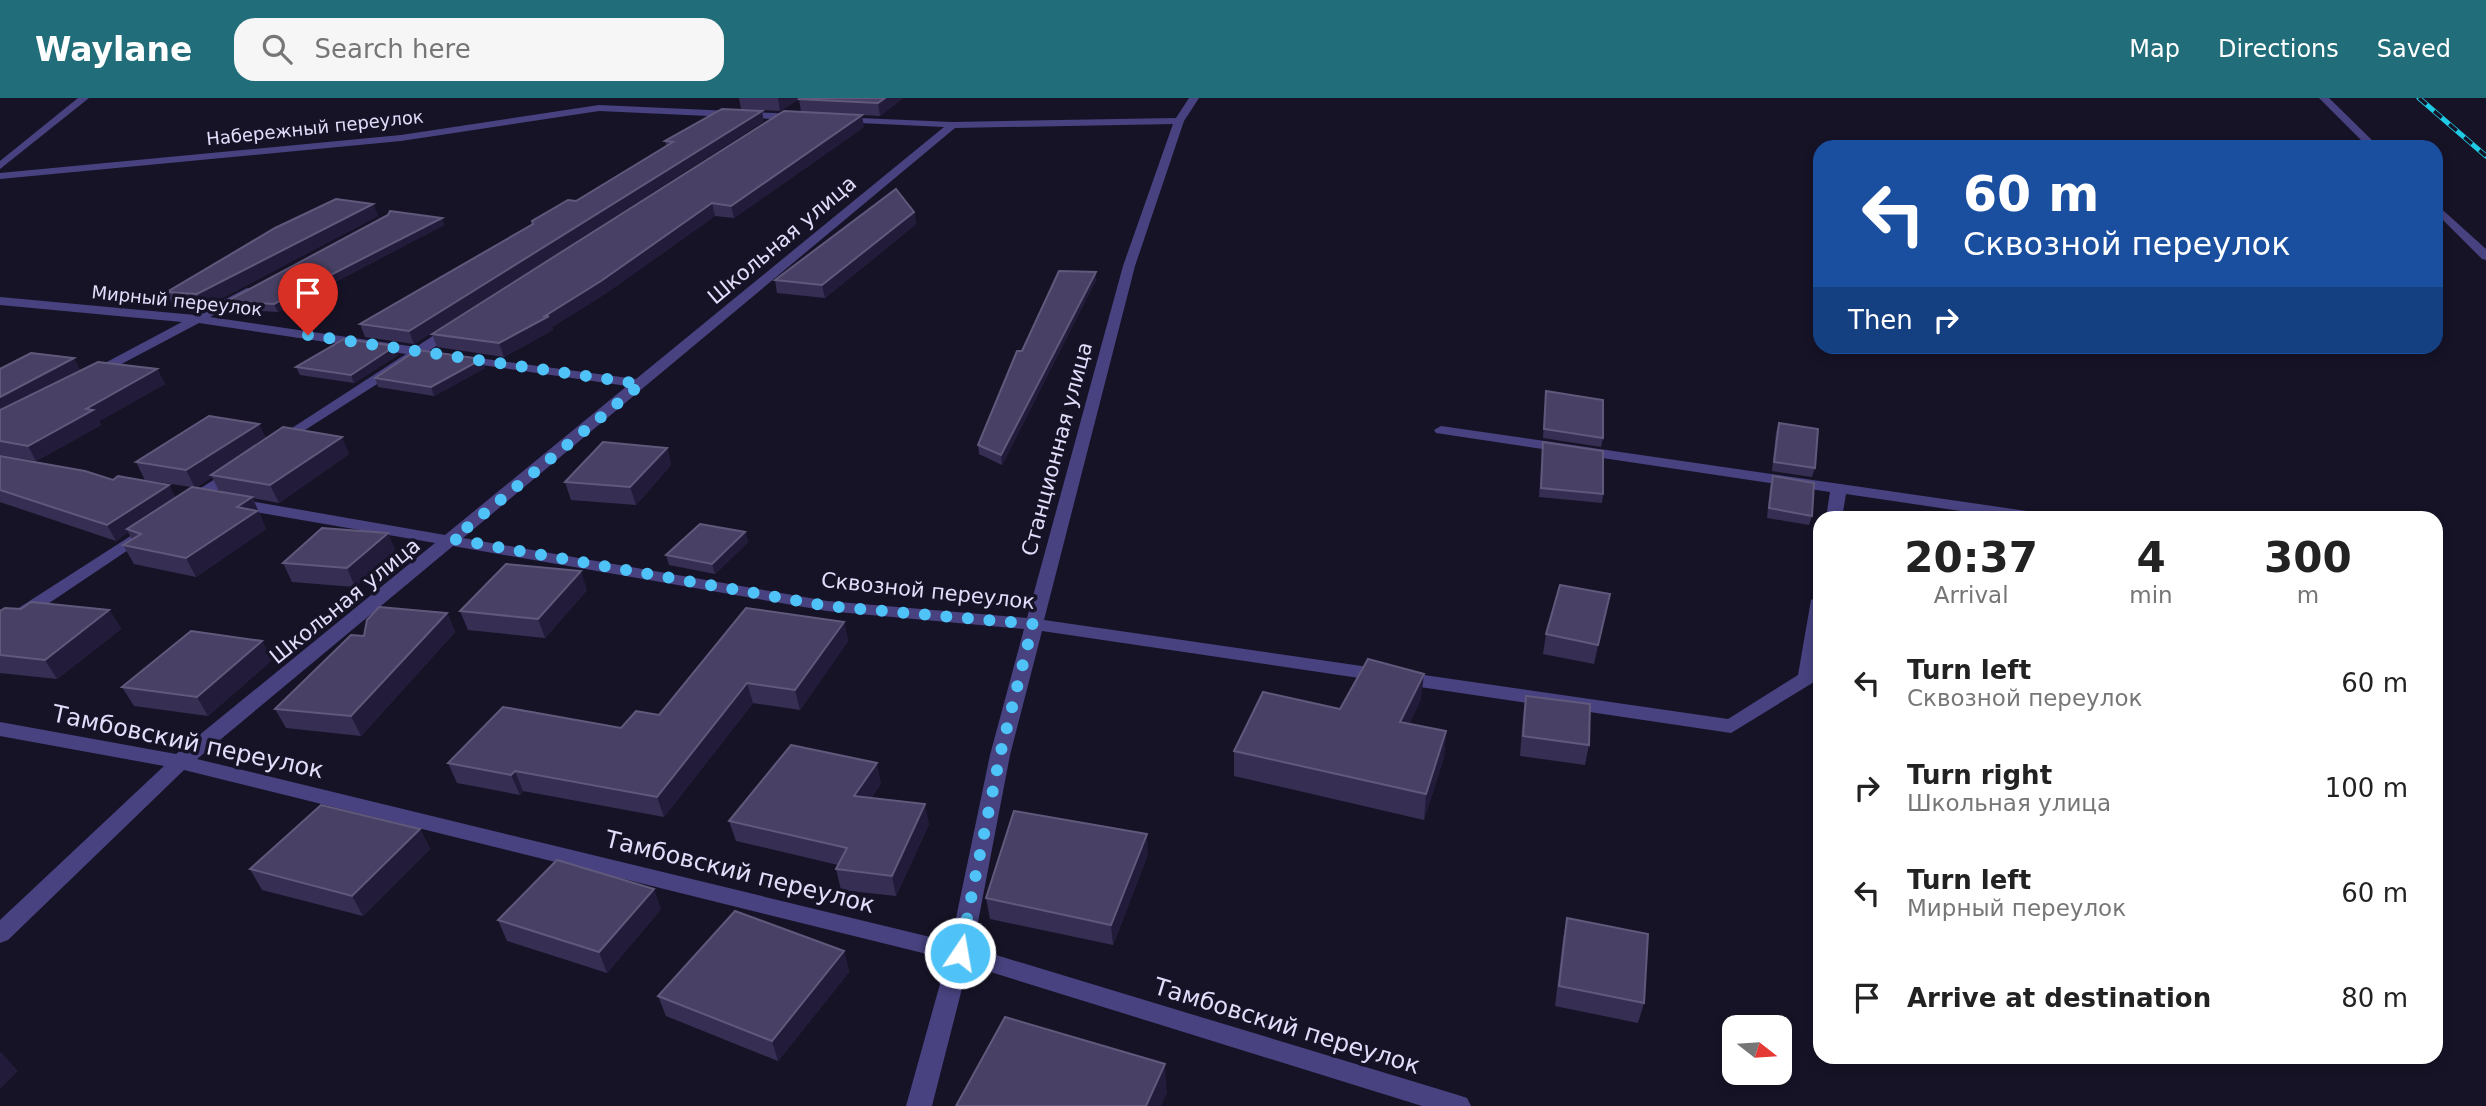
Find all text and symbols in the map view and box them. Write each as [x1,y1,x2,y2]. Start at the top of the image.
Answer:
search box [234,18,724,81]
text: Waylane [35,30,192,69]
icon: search [258,30,296,68]
text: Search here [314,34,471,64]
text: Map [2129,35,2180,63]
text: Directions [2218,35,2339,63]
text: Saved [2377,35,2451,63]
street label: Набережный переулок [205,106,425,149]
text: 60 m [1963,166,2099,223]
icon: left [1848,168,1939,259]
street label: Школьная улица [703,171,861,309]
text: Сквозной переулок [1963,225,2291,263]
pin [278,263,338,335]
icon: arrive [289,274,327,312]
street label: Мирный переулок [91,281,264,320]
icon: right [1927,301,1965,339]
text: Then [1848,305,1913,335]
street label: Станционная улица [1017,339,1097,559]
street label: Школьная улица [265,533,425,669]
text: 20:37 [1904,533,2038,582]
text: 4 [2136,533,2166,582]
text: 300 [2264,533,2352,582]
street label: Сквозной переулок [820,568,1036,614]
text: Arrival [1934,582,2009,608]
text: min [2129,582,2173,608]
text: m [2297,582,2319,608]
text: Turn left [1907,655,2031,685]
icon: left [1848,664,1886,702]
text: 60 m [2341,668,2408,698]
text: Сквозной переулок [1907,685,2142,711]
street label: Тамбовский переулок [49,699,326,784]
text: Turn right [1907,760,2052,790]
icon: right [1848,769,1886,807]
text: 100 m [2325,773,2408,803]
text: Школьная улица [1907,790,2111,816]
street label: Тамбовский переулок [601,825,878,919]
text: Turn left [1907,865,2031,895]
icon: left [1848,874,1886,912]
text: 60 m [2341,878,2408,908]
text: Мирный переулок [1907,895,2126,921]
position arrow [923,916,997,990]
street label: Тамбовский переулок [1150,972,1423,1080]
icon: arrive [1848,979,1886,1017]
text: Arrive at destination [1907,983,2211,1013]
text: 80 m [2341,983,2408,1013]
north arrow [1722,1015,1792,1085]
map controls [1722,1015,1792,1085]

